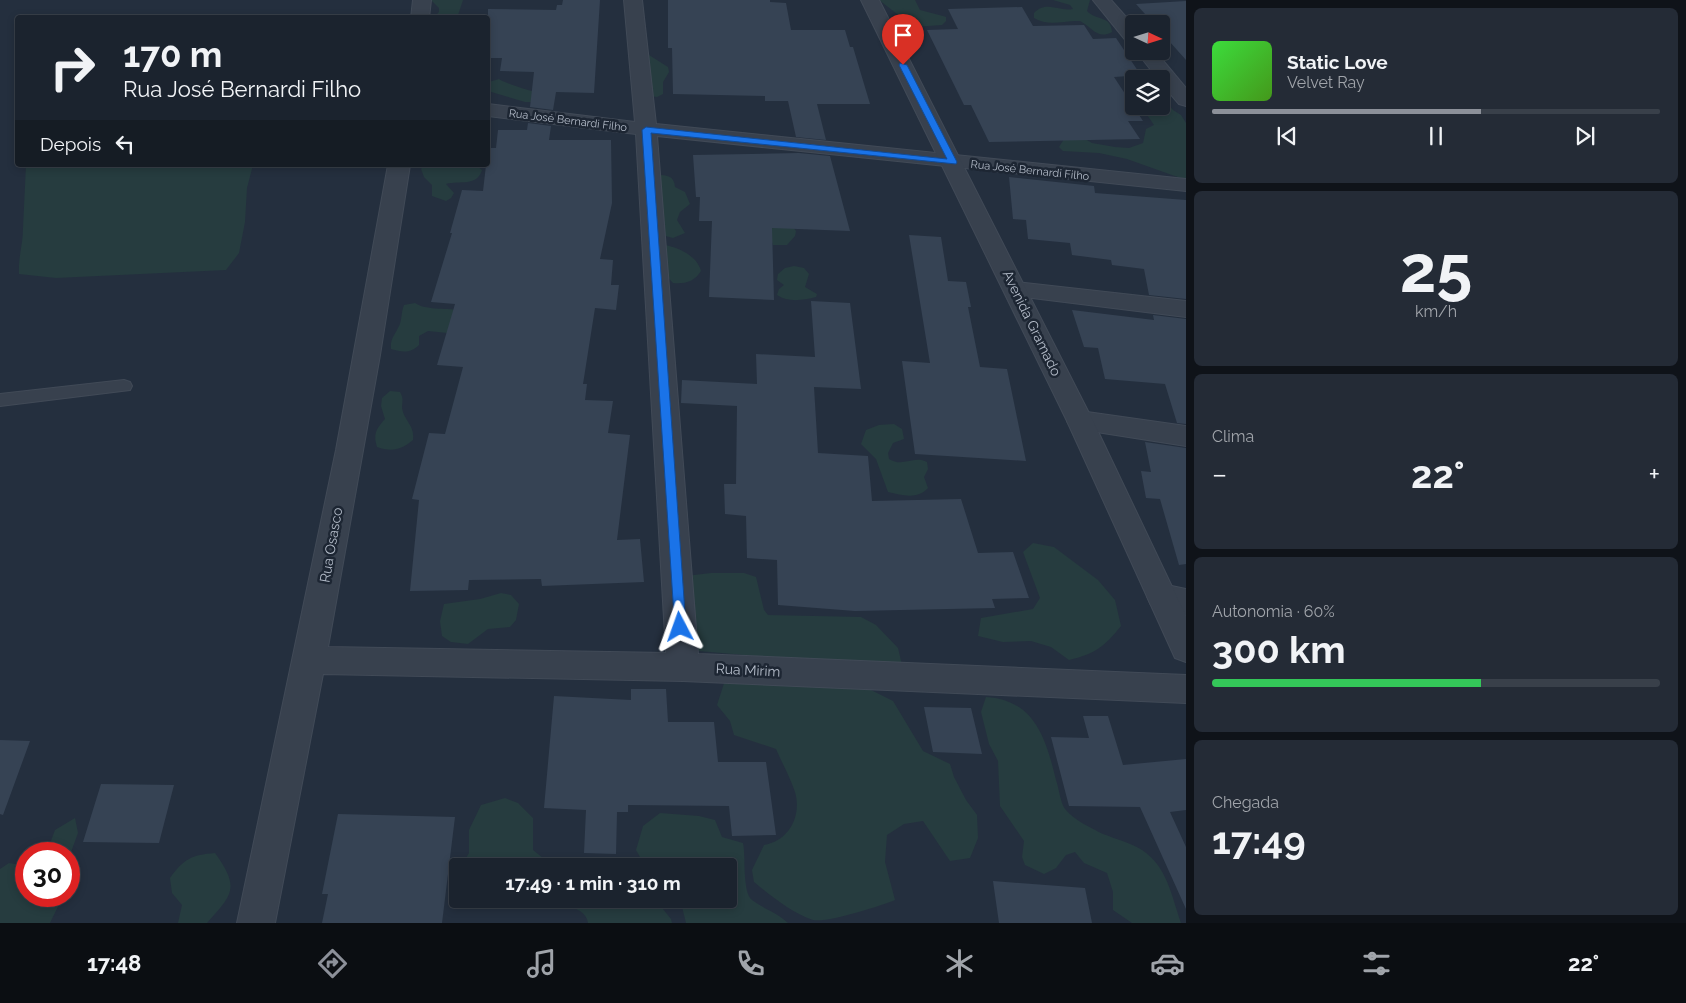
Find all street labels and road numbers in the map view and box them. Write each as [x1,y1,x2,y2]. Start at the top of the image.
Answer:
street label: Rua José Bernardi Filho [508,107,628,134]
street label: Rua José Bernardi Filho [970,158,1090,183]
street label: Avenida Gramado [999,268,1065,378]
street label: Rua Osasco [317,506,345,584]
street label: Rua Mirim [715,660,781,680]

